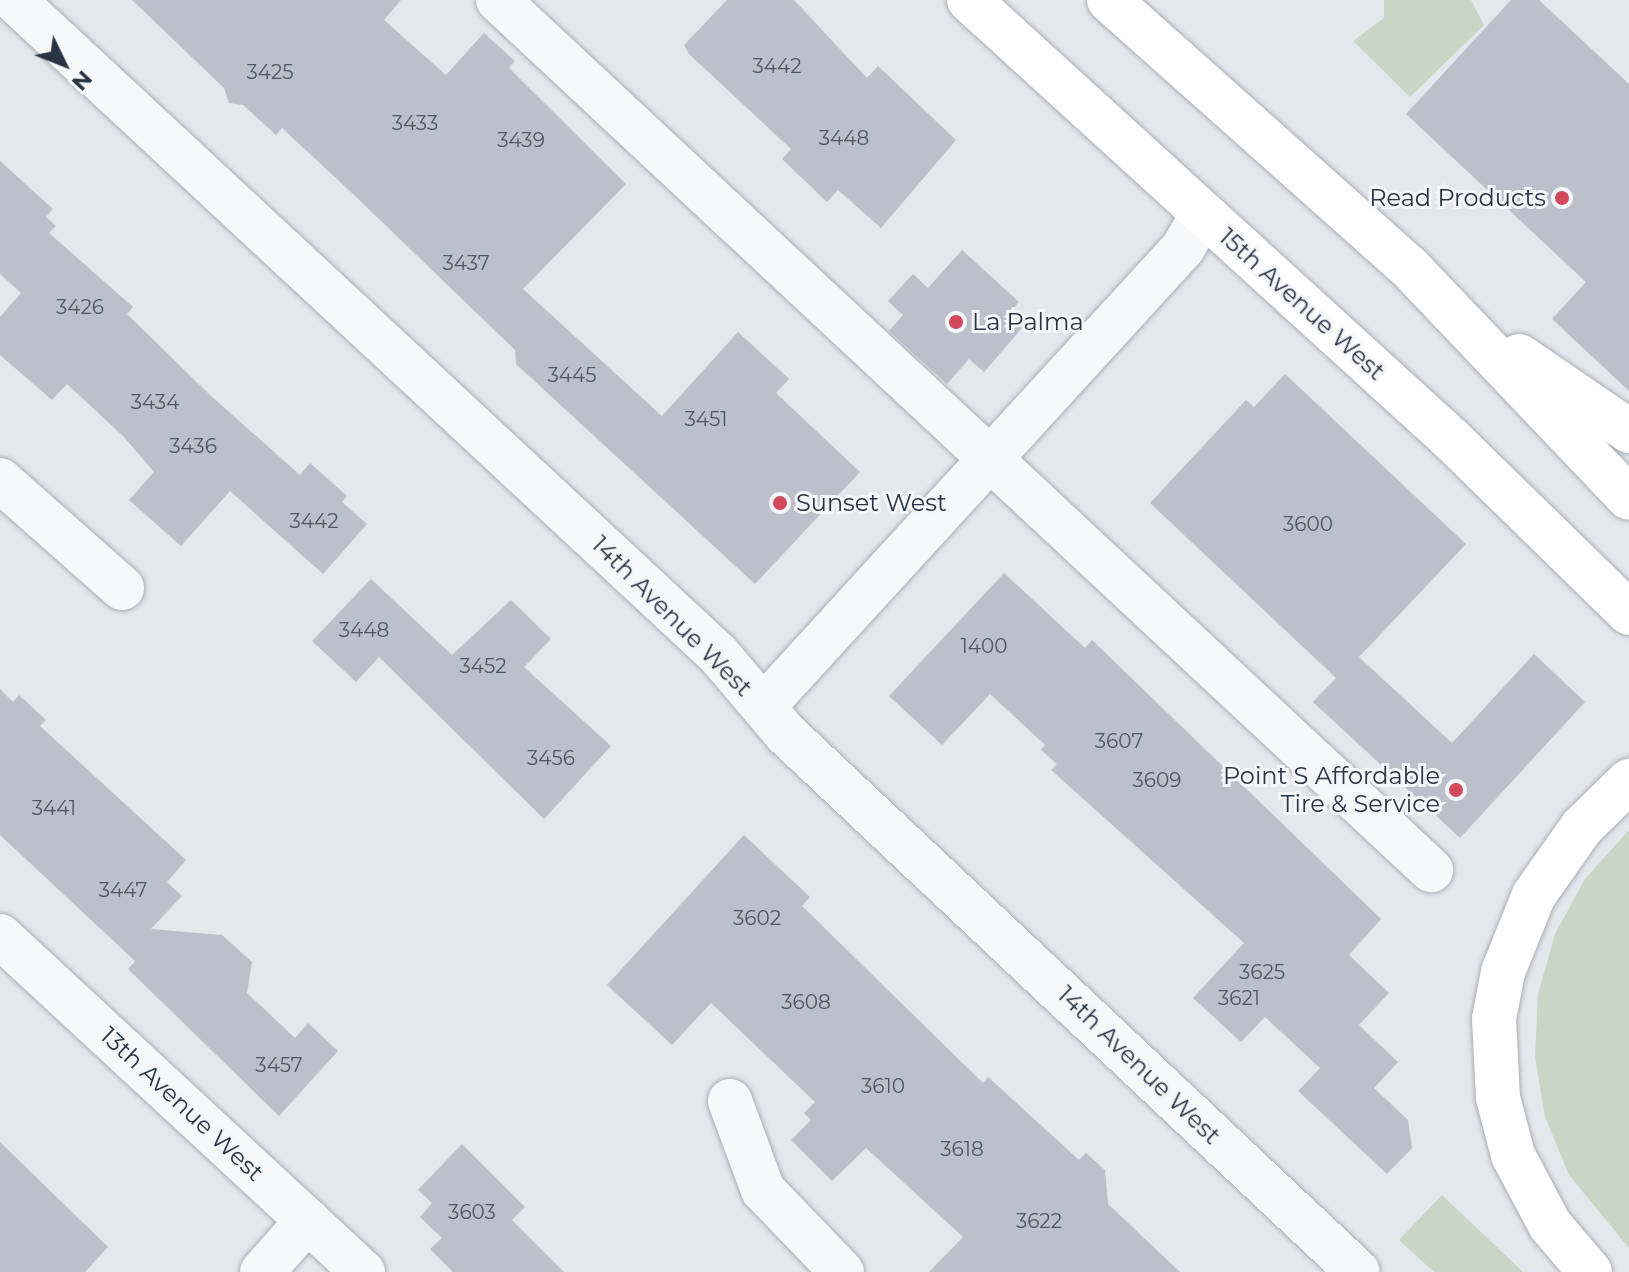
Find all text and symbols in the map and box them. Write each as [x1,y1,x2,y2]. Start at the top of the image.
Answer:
north arrow [24,24,104,104]
house number: 3442 [752,54,802,78]
house number: 3425 [246,60,294,84]
text: N [66,65,98,96]
house number: 3433 [392,111,438,135]
house number: 3448 [819,126,869,150]
house number: 3439 [497,128,545,152]
place label: Read Products [1369,184,1546,212]
marker: Read Products [1553,189,1571,207]
street label: 15th Avenue West [1213,222,1391,386]
house number: 3437 [442,251,490,275]
house number: 3426 [56,295,104,319]
place label: La Palma [972,308,1084,336]
marker: La Palma [947,313,965,331]
house number: 3445 [548,363,596,387]
house number: 3434 [131,390,179,414]
house number: 3451 [685,407,727,431]
house number: 3436 [169,434,217,458]
place label: Sunset West [796,489,947,517]
marker: Sunset West [771,494,789,512]
house number: 3442 [289,509,339,533]
house number: 3600 [1283,512,1333,536]
street label: 14th Avenue West [586,530,758,702]
house number: 3448 [339,618,389,642]
house number: 1400 [961,634,1007,658]
house number: 3452 [459,654,507,678]
house number: 3607 [1095,729,1143,753]
house number: 3456 [527,746,575,770]
place label: Point S Affordable Tire & Service [1223,762,1440,818]
house number: 3609 [1133,768,1181,792]
marker: Point S Affordable Tire & Service [1447,781,1465,799]
house number: 3441 [32,796,76,820]
house number: 3447 [99,878,147,902]
house number: 3602 [733,906,781,930]
house number: 3625 [1239,960,1285,984]
street label: 14th Avenue West [1052,980,1226,1150]
house number: 3621 [1218,986,1260,1010]
house number: 3608 [781,990,831,1014]
street label: 13th Avenue West [94,1021,270,1187]
house number: 3457 [255,1053,303,1077]
house number: 3610 [861,1074,905,1098]
house number: 3618 [940,1137,984,1161]
house number: 3603 [448,1200,496,1224]
house number: 3622 [1016,1209,1062,1233]

